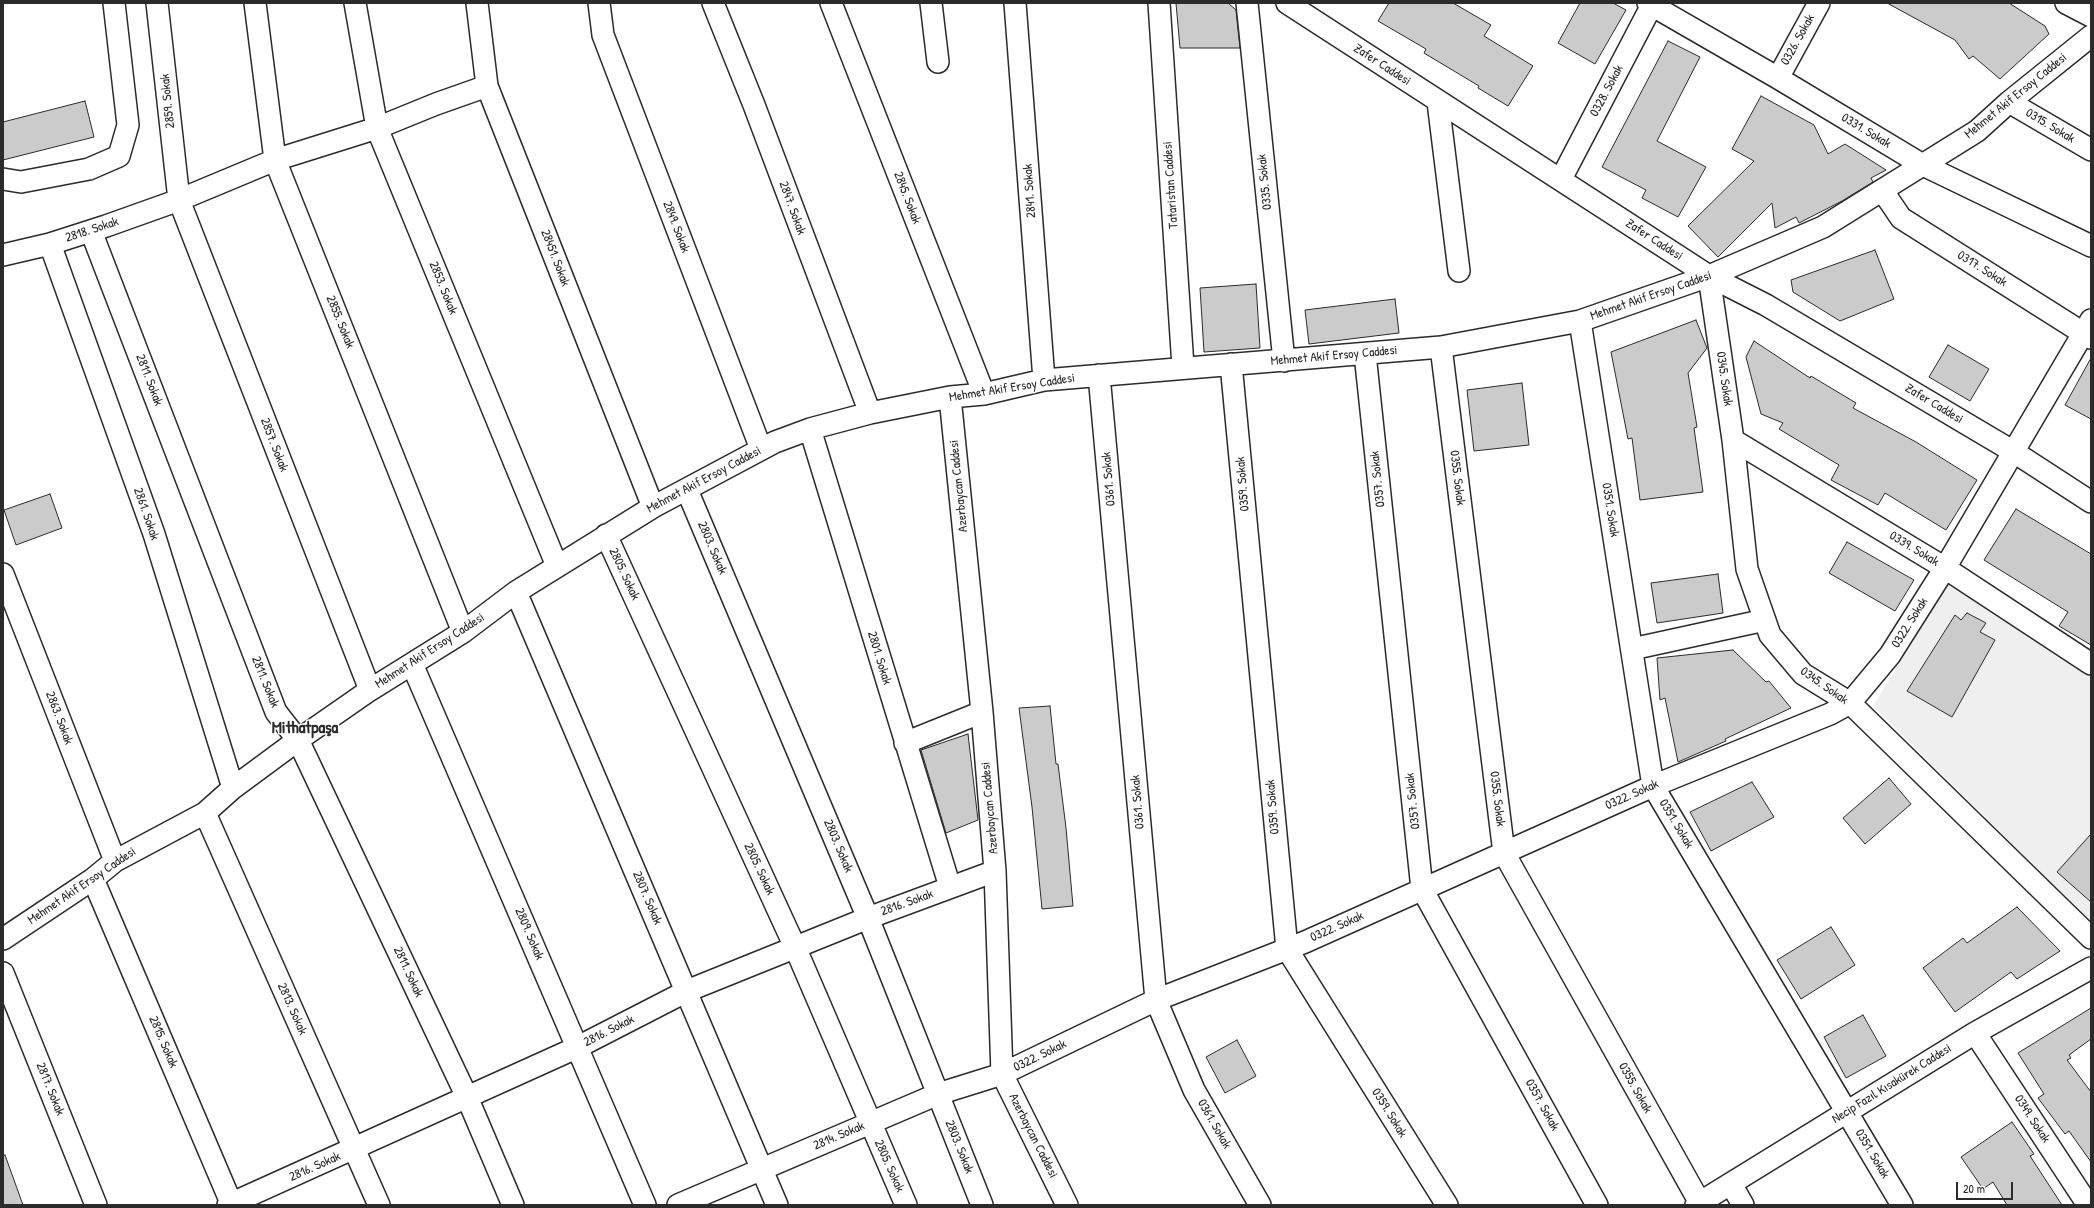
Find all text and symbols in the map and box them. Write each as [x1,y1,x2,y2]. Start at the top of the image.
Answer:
street label: 0326. Sokak [1778,12,1818,68]
street label: Zafer Caddesi [1351,41,1413,89]
street label: Mehmet Akif Ersoy Caddesi [1962,50,2070,142]
street label: 0328. Sokak [1587,63,1627,119]
street label: 2859. Sokak [157,73,179,129]
street label: 0315. Sokak [2023,105,2077,147]
street label: 0331. Sokak [1838,110,1894,152]
street label: Tataristan Caddesi [1160,141,1182,229]
street label: 0335. Sokak [1254,153,1276,211]
street label: 2841. Sokak [1020,163,1040,219]
street label: 2845. Sokak [890,170,924,226]
street label: 2847. Sokak [775,179,809,237]
street label: 2849. Sokak [659,199,693,255]
street label: 2818. Sokak [63,214,121,246]
street label: Zafer Caddesi [1623,216,1685,264]
street label: 28451. Sokak [537,227,573,289]
street label: 0317. Sokak [1954,248,2010,290]
street label: 2853. Sokak [425,259,461,317]
street label: Mehmet Akif Ersoy Caddesi [1588,268,1714,324]
street label: 2855. Sokak [322,293,358,351]
street label: Mehmet Akif Ersoy Caddesi [1270,343,1398,369]
street label: 0345. Sokak [1712,351,1736,407]
street label: 2811. Sokak [132,352,166,408]
street label: Mehmet Akif Ersoy Caddesi [948,370,1076,406]
street label: Zafer Caddesi [1902,381,1966,427]
street label: 2857. Sokak [257,416,291,474]
street label: Azerbaycan Caddesi [946,439,972,533]
street label: Mehmet Akif Ersoy Caddesi [644,443,764,517]
street label: 0357. Sokak [1367,450,1389,508]
street label: 0355. Sokak [1446,450,1468,506]
street label: 0361. Sokak [1099,451,1119,507]
street label: 0359. Sokak [1233,456,1253,512]
street label: 0351. Sokak [1598,482,1622,538]
street label: 2861. Sokak [130,486,162,542]
street label: 2803. Sokak [694,519,730,577]
street label: 0339. Sokak [1886,528,1942,570]
street label: 2805. Sokak [605,545,643,603]
street label: 0322. Sokak [1888,595,1932,651]
street label: Mehmet Akif Ersoy Caddesi [372,610,488,692]
street label: 2801. Sokak [863,629,895,687]
street label: 2811. Sokak [248,654,282,710]
street label: 0345. Sokak [1797,664,1851,708]
street label: 2863. Sokak [42,689,76,747]
district label: Mithatpaşa [272,718,338,738]
street label: Azerbaycan Caddesi [978,761,1002,855]
street label: 0355. Sokak [1486,771,1508,827]
street label: 0357. Sokak [1402,772,1424,830]
street label: 0361. Sokak [1128,774,1148,830]
street label: 0322. Sokak [1603,776,1661,814]
street label: 0359. Sokak [1263,779,1283,835]
street label: 0351. Sokak [1655,797,1697,851]
street label: 2803. Sokak [820,817,856,875]
street label: 2805. Sokak [740,840,778,898]
street label: Mehmet Akif Ersoy Caddesi [25,844,139,928]
street label: 2807. Sokak [629,869,665,927]
street label: 2816. Sokak [879,886,935,920]
street label: 2809. Sokak [511,906,547,962]
street label: 0322. Sokak [1308,908,1366,946]
street label: 2811. Sokak [390,944,426,1000]
street label: 2813. Sokak [274,981,310,1037]
street label: 2816. Sokak [581,1012,637,1050]
street label: 2815. Sokak [145,1014,181,1070]
street label: 0322. Sokak [1011,1037,1069,1075]
street label: Necip Fazıl Kısakürek Caddesi [1829,1041,1955,1127]
street label: 2817. Sokak [32,1060,68,1118]
street label: 0355. Sokak [1615,1060,1655,1116]
street label: 0357. Sokak [1521,1077,1563,1133]
street label: 0359. Sokak [1368,1086,1410,1140]
street label: Azerbaycan Caddesi [1005,1091,1061,1181]
street label: 0349. Sokak [2011,1092,2053,1146]
street label: 0361. Sokak [1194,1097,1234,1151]
street label: 2814. Sokak [811,1118,867,1154]
street label: 2803. Sokak [941,1118,977,1176]
street label: 0351. Sokak [1851,1127,1893,1181]
street label: 2805. Sokak [871,1137,907,1195]
street label: 2816. Sokak [287,1149,343,1185]
scale bar [1958,1174,2015,1200]
text: 20 m [1963,1180,1985,1197]

